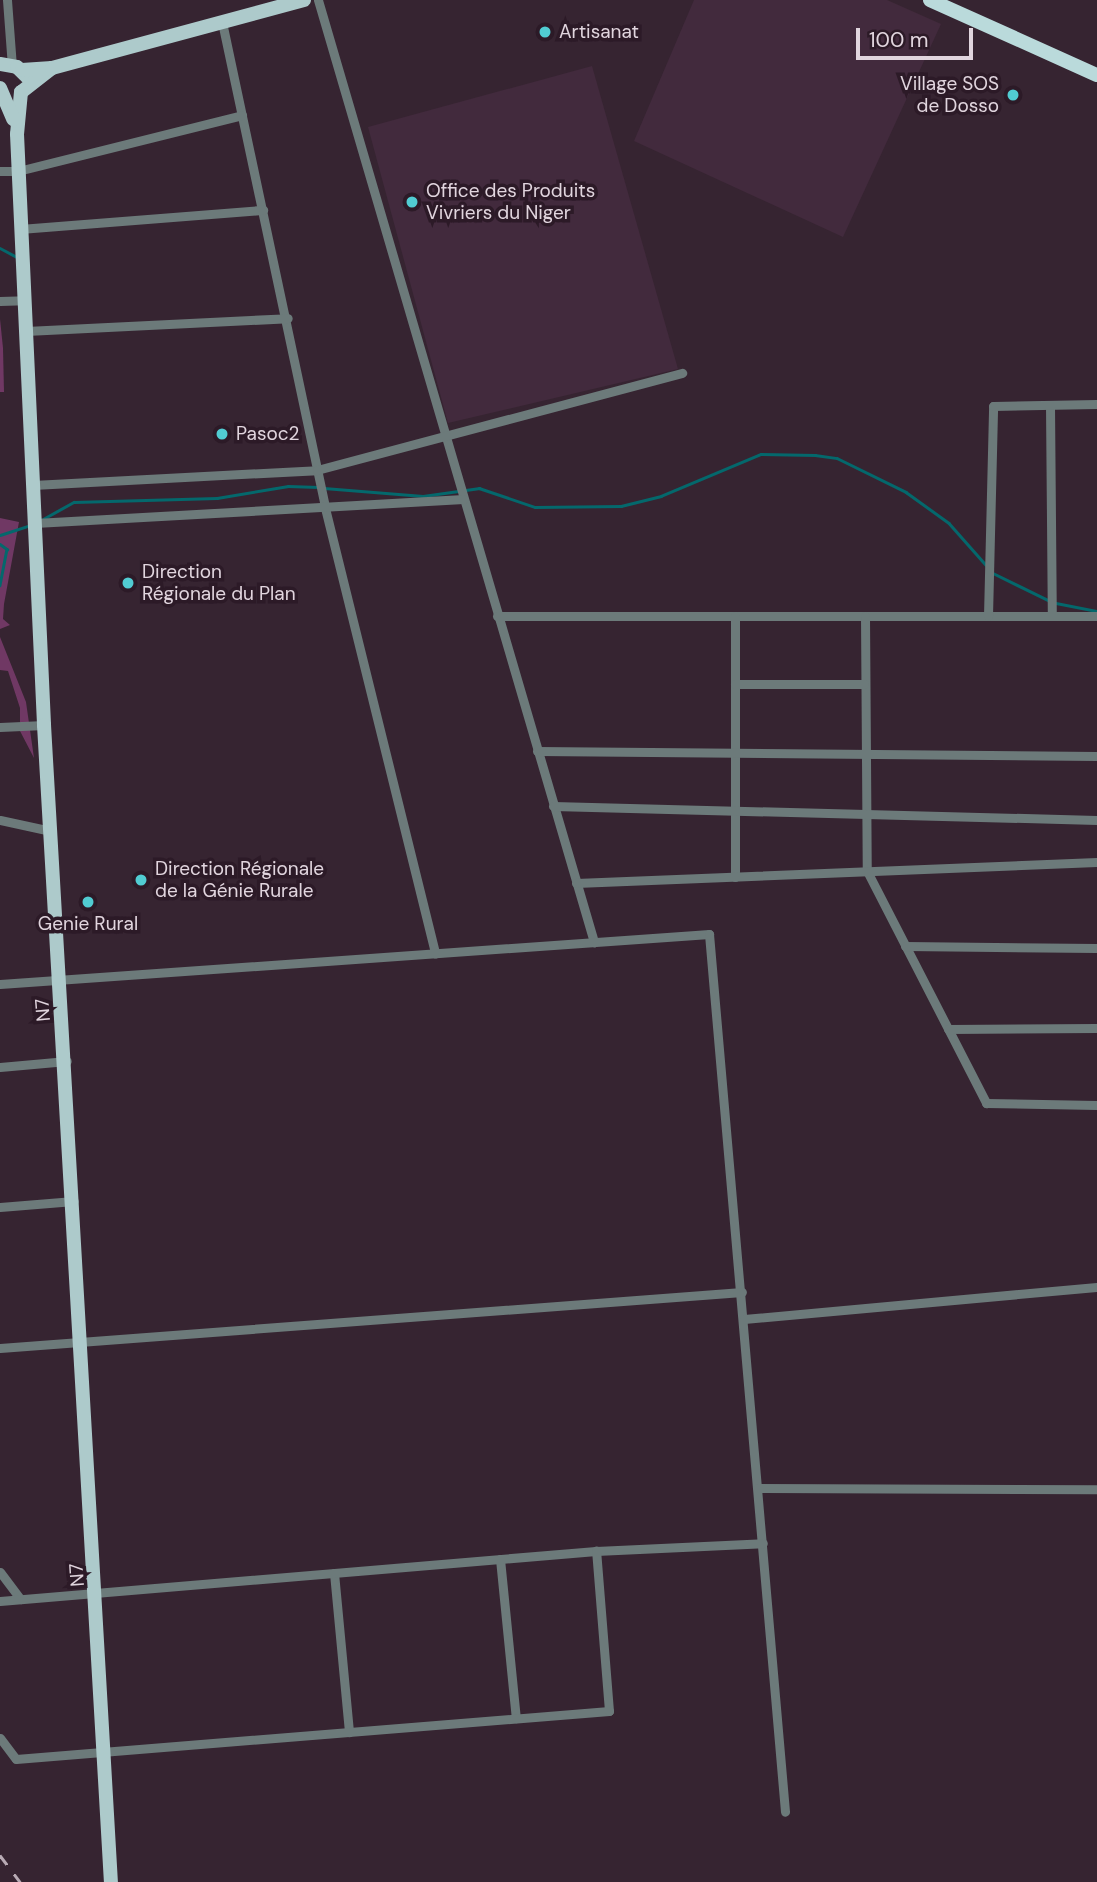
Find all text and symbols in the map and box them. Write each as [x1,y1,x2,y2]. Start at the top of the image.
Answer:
scale bar [859,14,976,58]
place label: Artisanat [559,21,639,43]
marker: Artisanat [537,24,553,40]
text: 100 m [869,26,929,54]
place label: Village SOS de Dosso [900,73,999,117]
marker: Village SOS de Dosso [1005,87,1021,103]
place label: Office des Produits Vivriers du Niger [426,180,595,224]
marker: Office des Produits Vivriers du Niger [404,194,420,210]
place label: Pasoc2 [236,423,300,445]
marker: Pasoc2 [214,426,230,442]
place label: Direction Régionale du Plan [142,561,296,605]
marker: Direction Régionale du Plan [120,575,136,591]
place label: Direction Régionale de la Génie Rurale [155,858,324,902]
marker: Direction Régionale de la Génie Rurale [133,872,149,888]
marker: Genie Rural [80,894,96,910]
place label: Genie Rural [38,913,138,935]
street label: N7 [31,997,55,1023]
street label: N7 [65,1563,89,1587]

